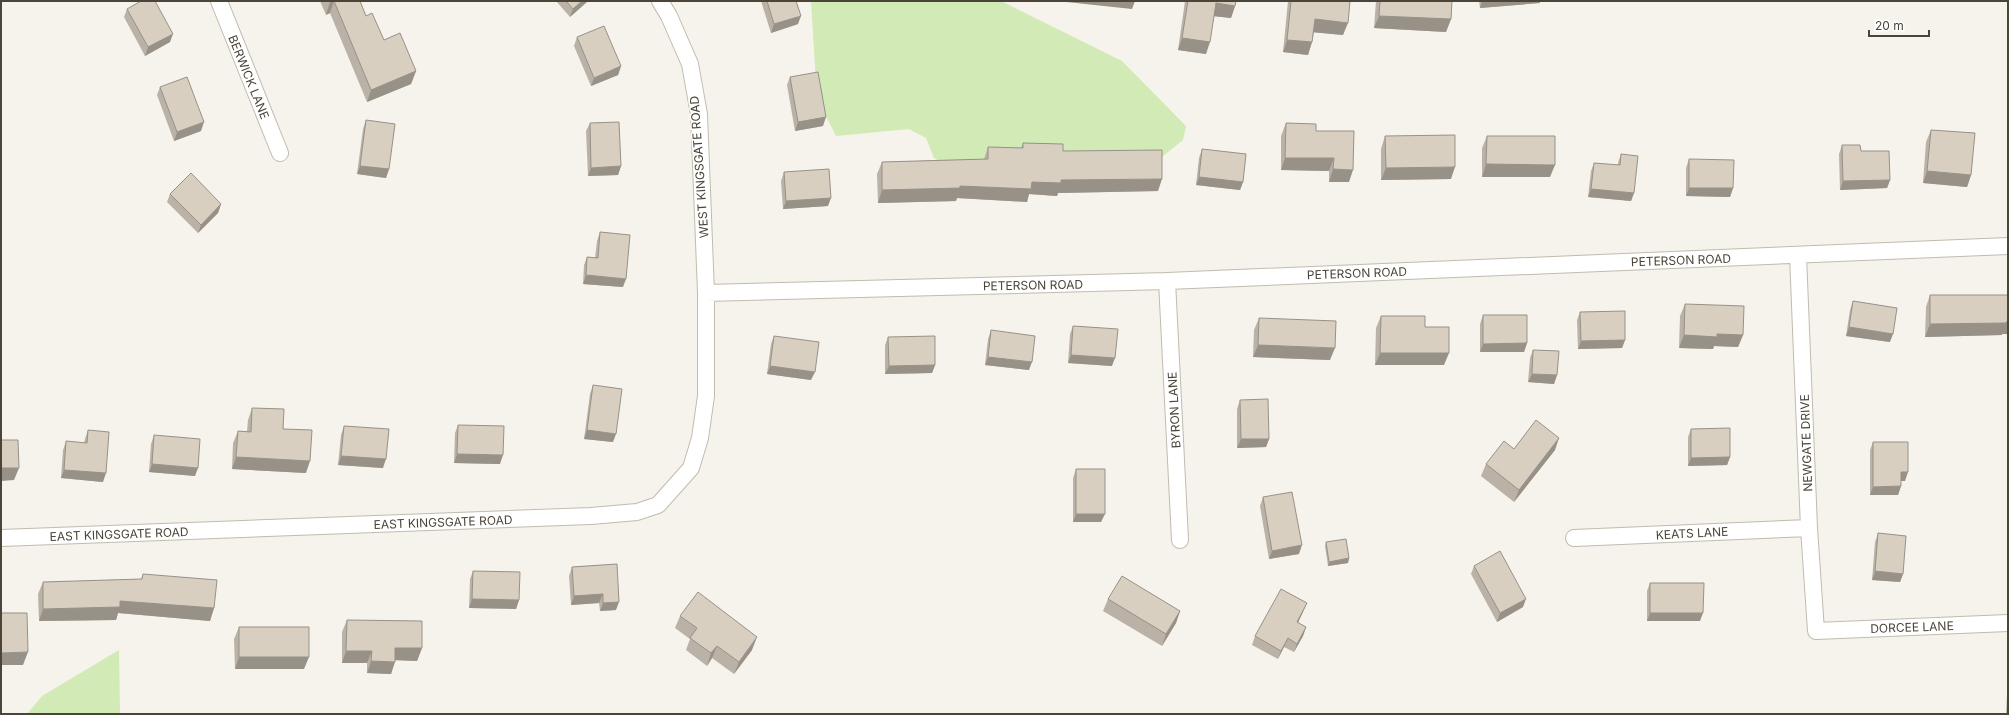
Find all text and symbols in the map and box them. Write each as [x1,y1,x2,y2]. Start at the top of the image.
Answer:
scale bar [1869,12,1929,38]
text: 20 m [1875,18,1904,33]
street label: BERWICK LANE [225,33,273,121]
street label: WEST KINGSGATE ROAD [687,95,711,239]
street label: PETERSON ROAD [1631,251,1731,269]
street label: PETERSON ROAD [1307,264,1407,282]
street label: PETERSON ROAD [983,277,1083,293]
street label: BYRON LANE [1165,371,1183,449]
street label: NEWGATE DRIVE [1797,394,1815,492]
street label: EAST KINGSGATE ROAD [373,512,513,532]
street label: EAST KINGSGATE ROAD [49,524,189,544]
street label: KEATS LANE [1655,524,1729,542]
street label: DORCEE LANE [1870,618,1954,636]

